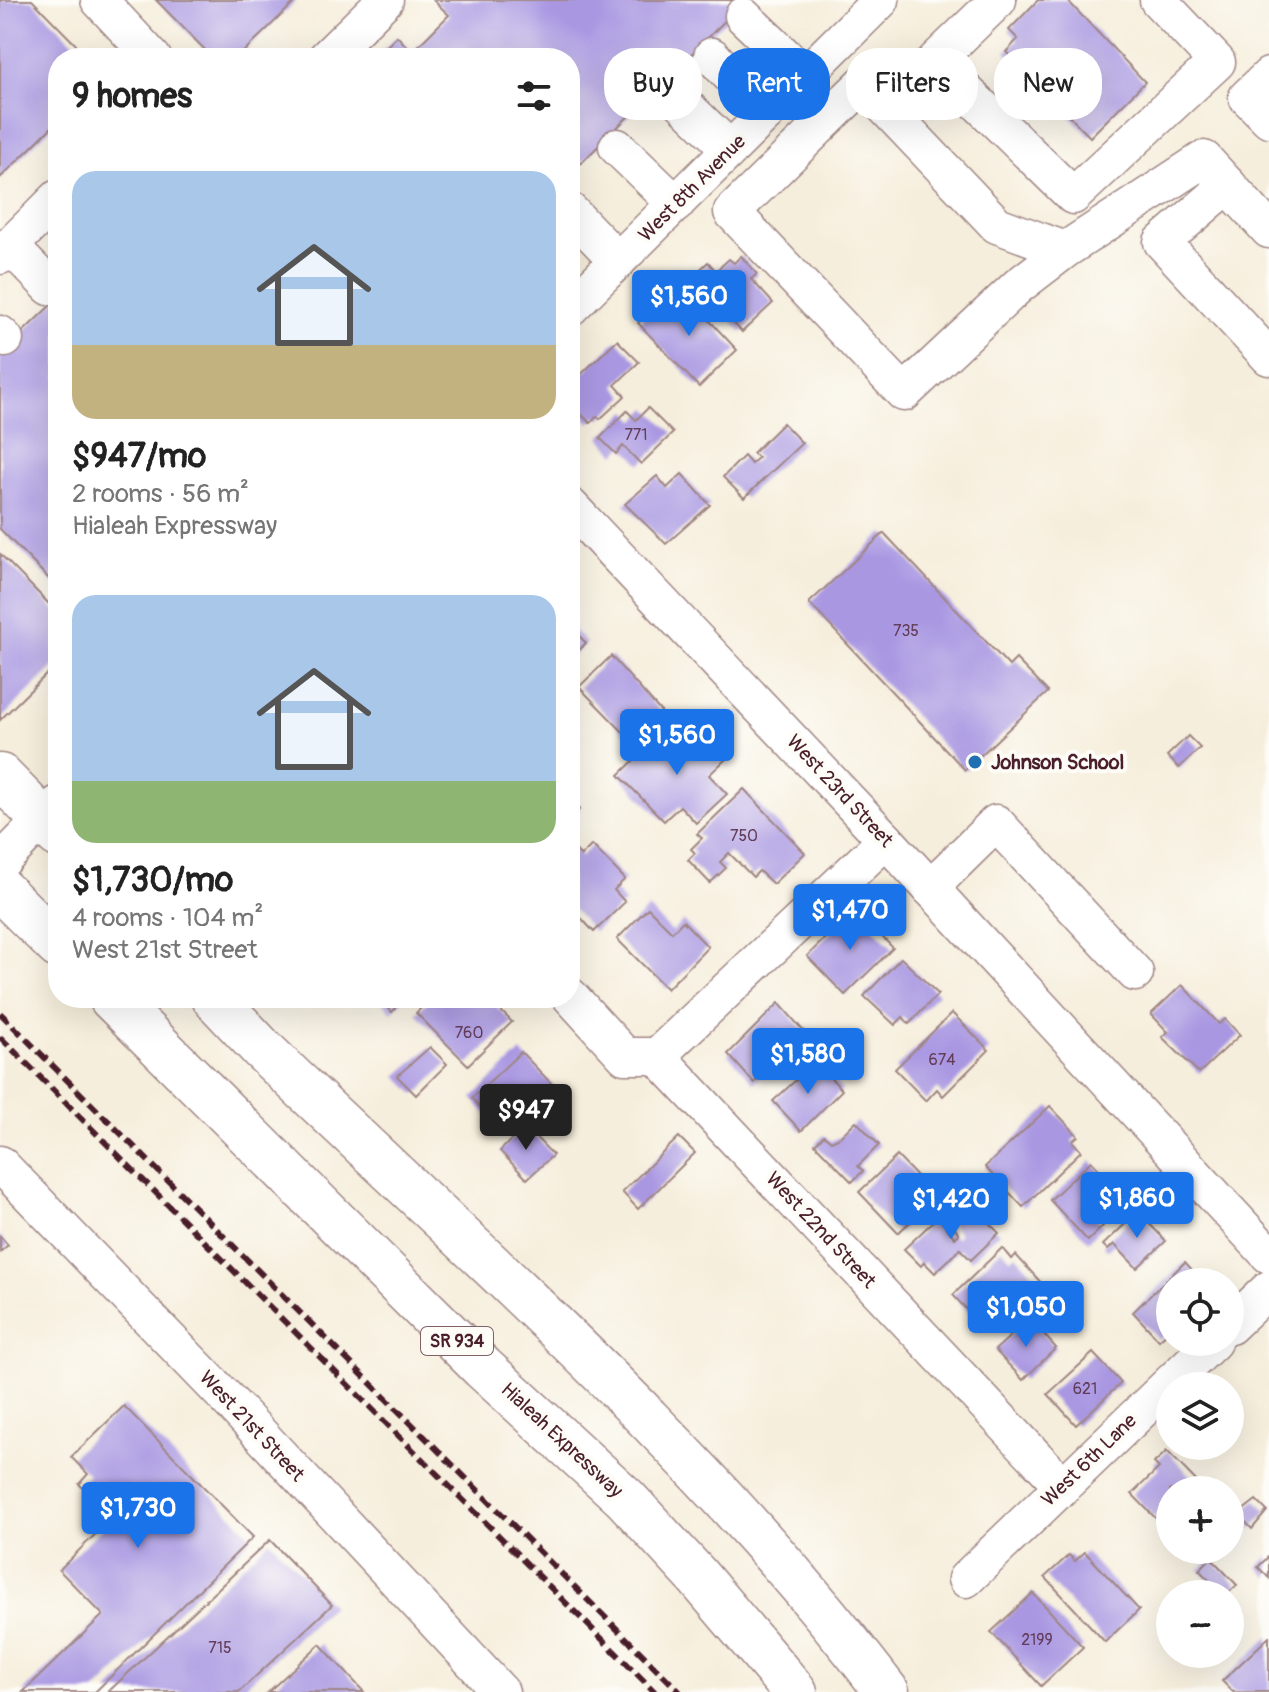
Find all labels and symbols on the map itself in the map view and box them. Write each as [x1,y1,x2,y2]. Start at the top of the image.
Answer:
street label: West 8th Avenue [633,129,751,247]
pin: $1,560 [624,270,754,338]
house number: 771 [624,425,648,445]
house number: 735 [893,621,919,641]
pin: $1,560 [612,709,742,777]
street label: West 23rd Street [781,729,899,853]
place label: Johnson School [991,750,1124,775]
marker: Johnson School [966,753,984,771]
house number: 750 [730,826,758,846]
pin: $1,470 [785,884,915,952]
house number: 760 [455,1023,483,1043]
pin: $1,580 [743,1028,873,1096]
house number: 674 [929,1050,955,1070]
pin: $947 [479,1084,573,1152]
street label: West 22nd Street [761,1166,882,1294]
pin: $1,860 [1072,1172,1202,1240]
pin: $1,420 [886,1173,1016,1241]
pin: $1,050 [961,1281,1091,1349]
road number: SR 934 [421,1327,493,1355]
street label: West 21st Street [194,1365,310,1487]
street label: Hialeah Expressway [496,1377,629,1503]
house number: 621 [1073,1379,1097,1399]
street label: West 6th Lane [1036,1408,1142,1512]
pin: $1,730 [73,1482,203,1550]
house number: 2199 [1021,1630,1053,1650]
house number: 715 [208,1638,232,1658]

